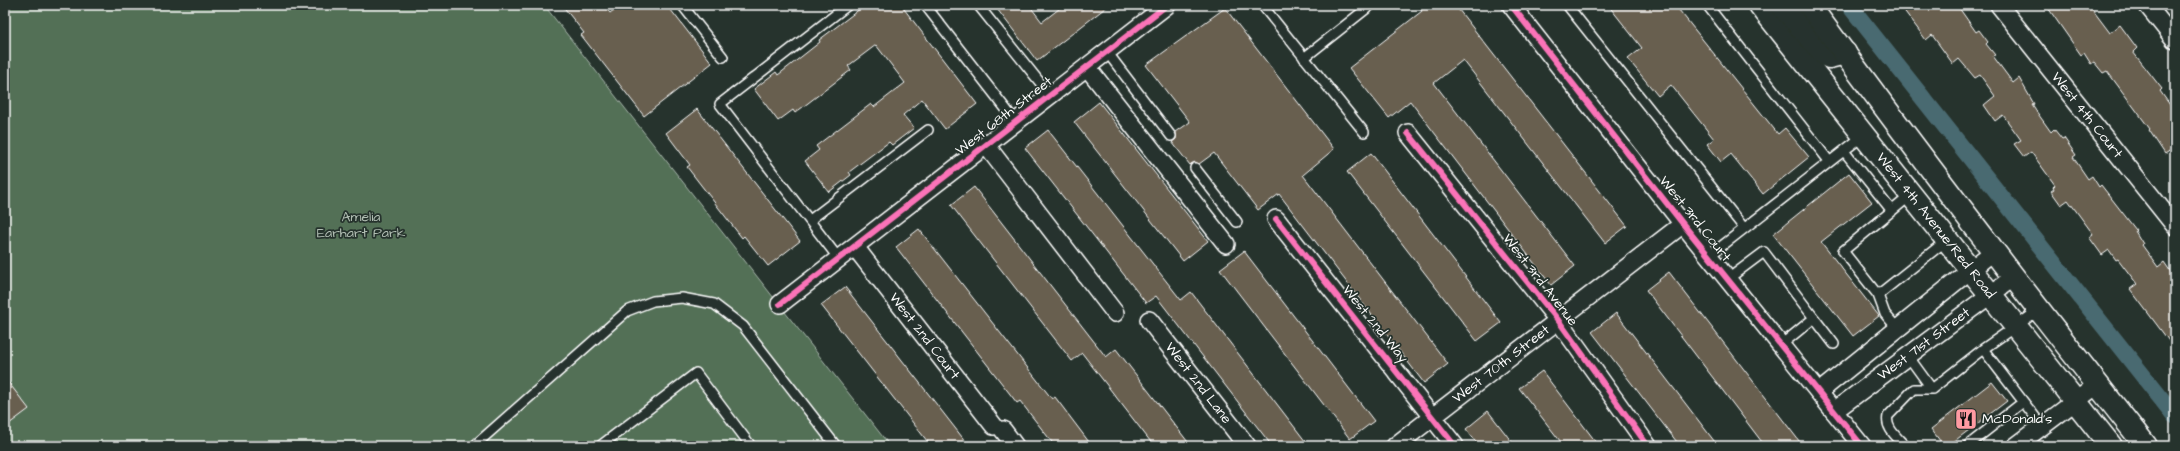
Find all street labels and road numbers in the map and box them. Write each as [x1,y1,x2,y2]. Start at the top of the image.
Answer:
street label: West 4th Court [2046,68,2128,163]
street label: West 68th Street [951,72,1057,160]
street label: West 4th Avenue/Red Road [1871,149,2000,303]
street label: West 3rd Court [1654,172,1736,266]
street label: West 3rd Avenue [1498,230,1583,331]
street label: West 2nd Way [1337,281,1413,367]
street label: West 2nd Court [884,289,965,384]
street label: West 71st Street [1873,303,1975,385]
street label: West 70th Street [1448,320,1554,408]
street label: West 2nd Lane [1160,338,1236,428]

